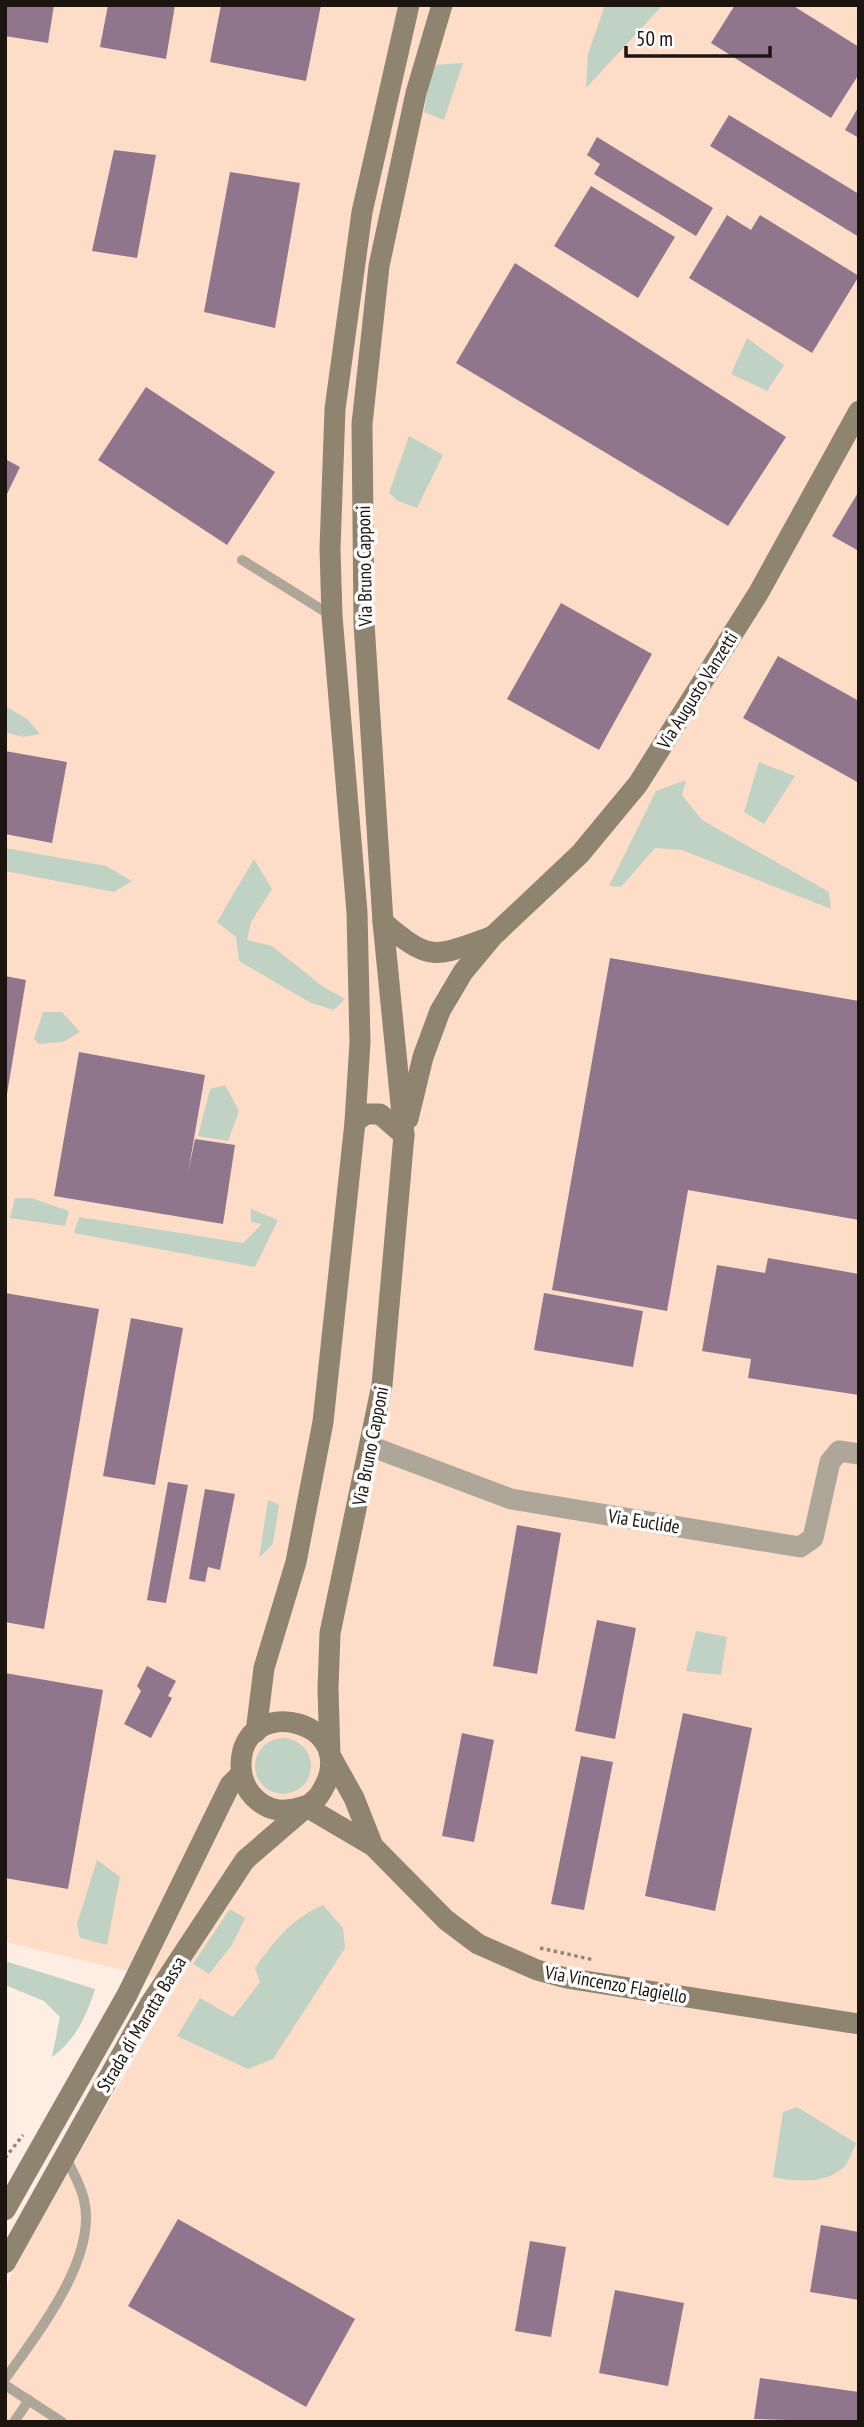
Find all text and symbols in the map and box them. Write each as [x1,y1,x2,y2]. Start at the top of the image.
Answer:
scale bar [626,14,770,58]
text: 50 m [636,25,673,52]
street label: Via Bruno Capponi [351,505,377,628]
street label: Via Augusto Vanzetti [651,627,743,754]
street label: Via Bruno Capponi [347,1384,393,1509]
street label: Via Euclide [605,1503,682,1539]
street label: Strada di Maratta Bassa [91,1952,191,2096]
street label: Via Vincenzo Flagiello [542,1960,689,2008]

